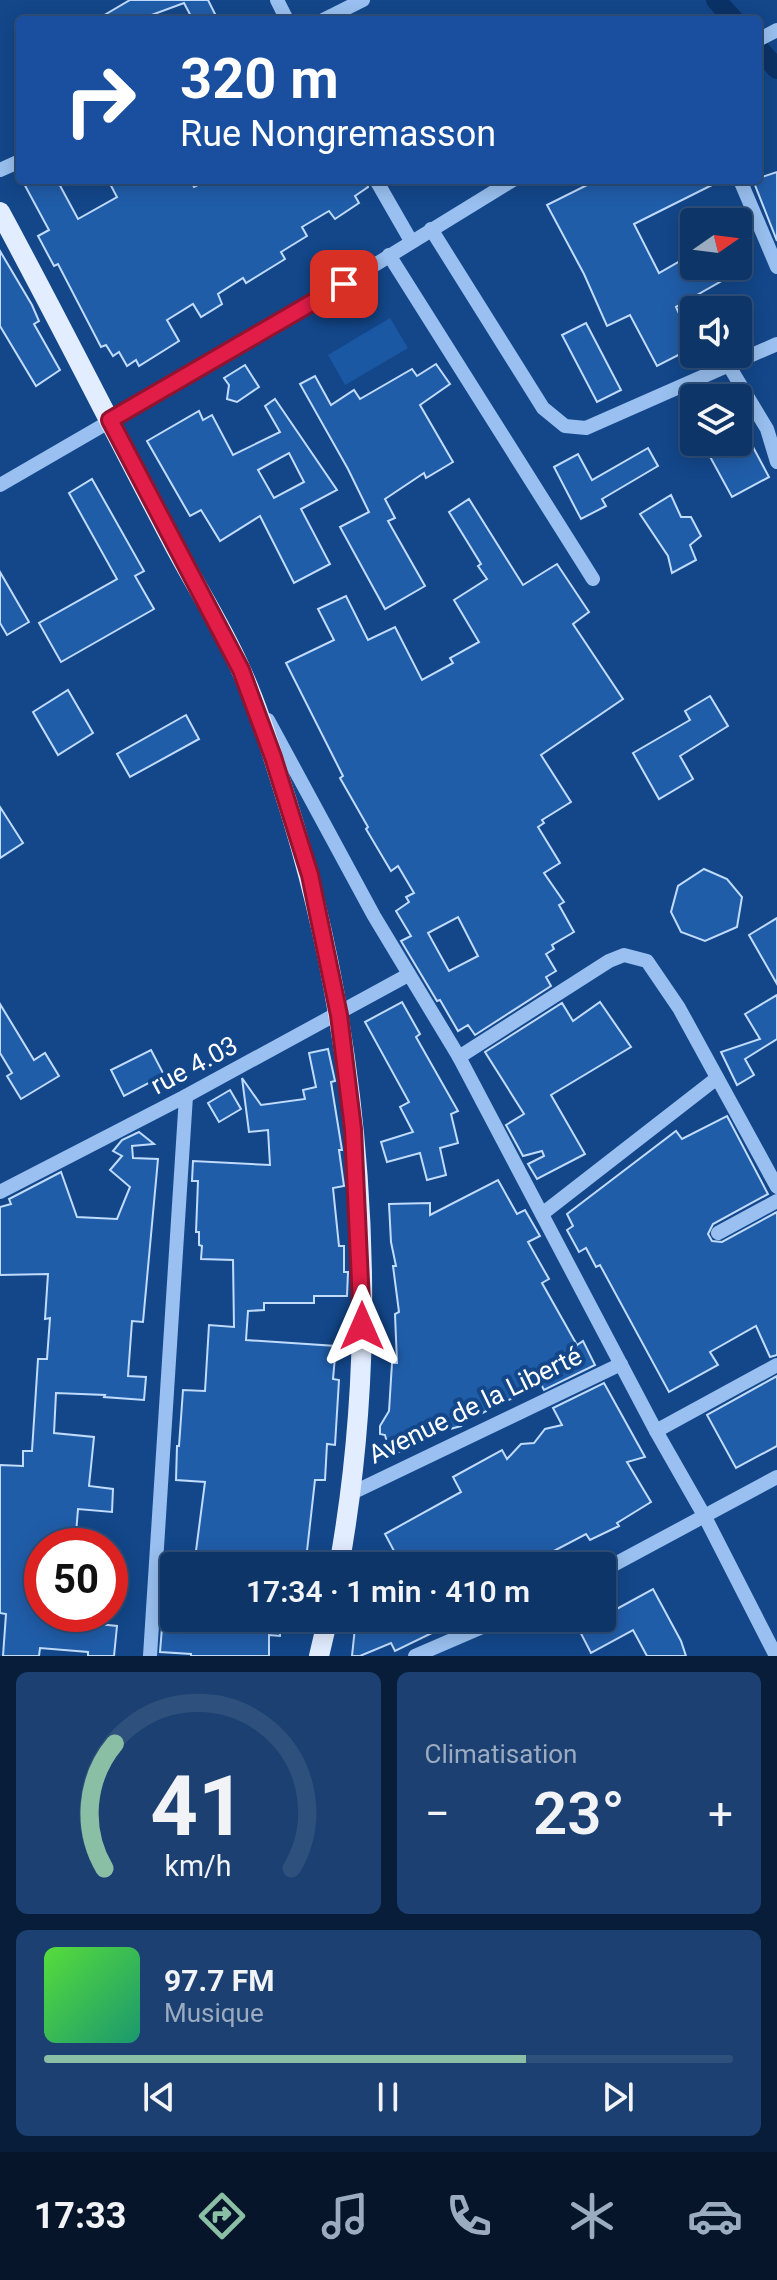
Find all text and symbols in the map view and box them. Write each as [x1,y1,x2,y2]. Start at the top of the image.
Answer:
text: 320 m [180,46,339,112]
icon: right [48,48,152,152]
text: Rue Nongremasson [180,113,496,155]
north arrow [680,208,752,280]
map controls [680,208,752,456]
pin [310,250,378,318]
icon: arrive [322,262,366,306]
button: sound [680,296,752,368]
button: layers [680,384,752,456]
street label: rue 4.03 [145,1030,243,1100]
position arrow [320,1284,404,1368]
street label: Avenue de la Liberté [363,1340,587,1470]
speed limit sign: 50 [24,1528,128,1632]
text: 17:34 · 1 min · 410 m [246,1574,530,1609]
text: Climatisation [425,1739,577,1769]
text: 41 [151,1758,246,1855]
text: 23° [533,1778,625,1849]
text: − [425,1788,450,1840]
text: + [708,1788,733,1840]
text: km/h [165,1849,232,1883]
text: 97.7 FM [164,1963,275,1998]
text: Musique [164,1998,264,2028]
icon: previous [137,2075,181,2119]
icon: pause [366,2075,410,2119]
icon: next [596,2075,640,2119]
icon: directions [194,2188,250,2244]
icon: music [317,2188,373,2244]
icon: phone [441,2188,497,2244]
icon: climate [564,2188,620,2244]
icon: car [687,2188,743,2244]
text: 17:33 [34,2195,126,2237]

